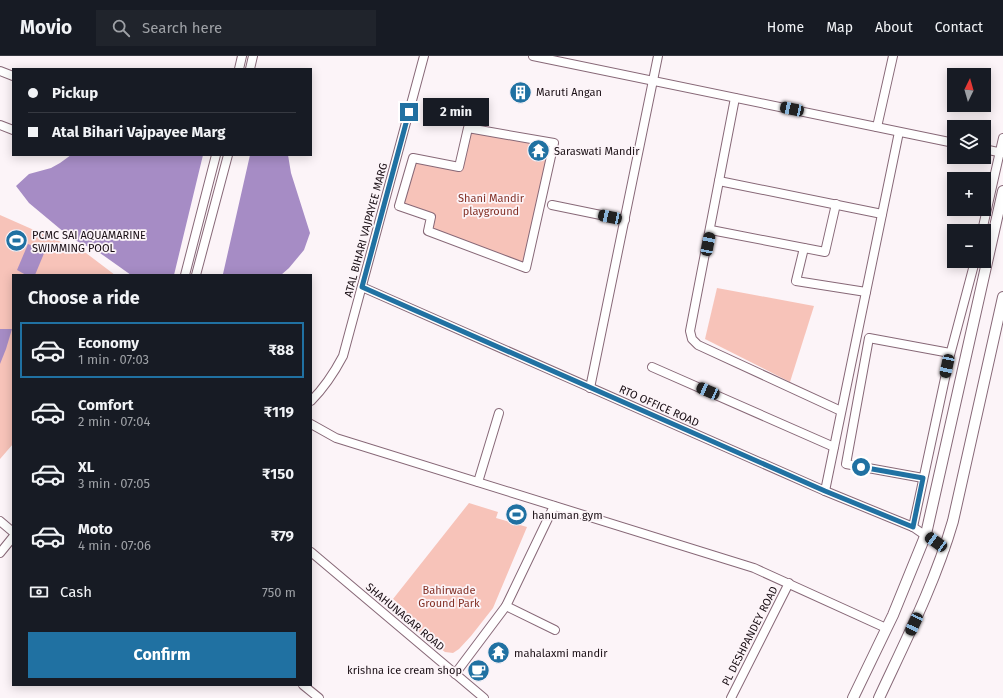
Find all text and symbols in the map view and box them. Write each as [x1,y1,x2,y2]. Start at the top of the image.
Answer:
search box [96,10,376,46]
text: Movio [20,16,72,39]
icon: search [110,17,132,39]
text: Search here [142,19,222,37]
text: Home [767,19,804,36]
text: Map [826,19,853,36]
text: About [875,19,913,36]
text: Contact [935,19,983,36]
north arrow [947,68,991,112]
map controls [947,68,991,268]
building icon: Maruti Angan [508,79,534,105]
text: Pickup [52,84,98,102]
place label: Maruti Angan [536,86,602,99]
callout: 2 min [423,98,489,126]
car [779,101,805,117]
route end [400,103,418,121]
text: 2 min [440,104,472,119]
button: layers [947,120,991,164]
text: Atal Bihari Vajpayee Marg [52,123,226,141]
temple icon: Saraswati Mandir [526,138,552,164]
place label: Saraswati Mandir [554,145,640,158]
street label: ATAL BIHARI VAJPAYEE MARG [342,161,390,298]
button: + [947,172,991,216]
park label: Shani Mandir playground [458,192,525,218]
car [597,209,623,225]
button: − [947,224,991,268]
sports icon: PCMC SAI AQUAMARINE SWIMMING POOL [4,228,30,254]
place label: PCMC SAI AQUAMARINE SWIMMING POOL [32,229,146,255]
car [700,231,716,257]
text: Choose a ride [28,287,140,309]
icon: car [30,332,66,368]
text: Economy [78,334,139,352]
text: ₹88 [269,341,294,359]
text: 1 min · 07:03 [78,352,149,367]
car [939,353,955,379]
car [695,381,721,401]
street label: RTO OFFICE ROAD [617,383,701,429]
icon: car [30,394,66,430]
text: Comfort [78,396,134,414]
text: ₹119 [264,403,294,421]
text: 2 min · 07:04 [78,414,150,429]
icon: car [30,456,66,492]
text: XL [78,458,94,476]
route start [852,458,870,476]
text: ₹150 [262,465,294,483]
text: 3 min · 07:05 [78,476,150,491]
sports icon: hanuman gym [503,502,529,528]
place label: hanuman gym [532,509,603,522]
icon: car [30,518,66,554]
text: Moto [78,520,113,538]
text: ₹79 [271,527,294,545]
car [923,530,949,554]
text: 4 min · 07:06 [78,538,151,553]
street label: SHAHUNAGAR ROAD [363,580,447,654]
icon: cash [28,581,50,603]
text: Cash [60,583,92,601]
park label: Bahirwade Ground Park [418,584,480,610]
street label: PL DESHPANDEY ROAD [719,584,781,688]
text: 750 m [262,585,296,600]
car [903,611,925,637]
button: Confirm [28,632,296,678]
temple icon: mahalaxmi mandir [485,640,511,666]
place label: mahalaxmi mandir [514,647,608,660]
cafe icon: krishna ice cream shop [465,657,491,683]
place label: krishna ice cream shop [347,664,462,677]

